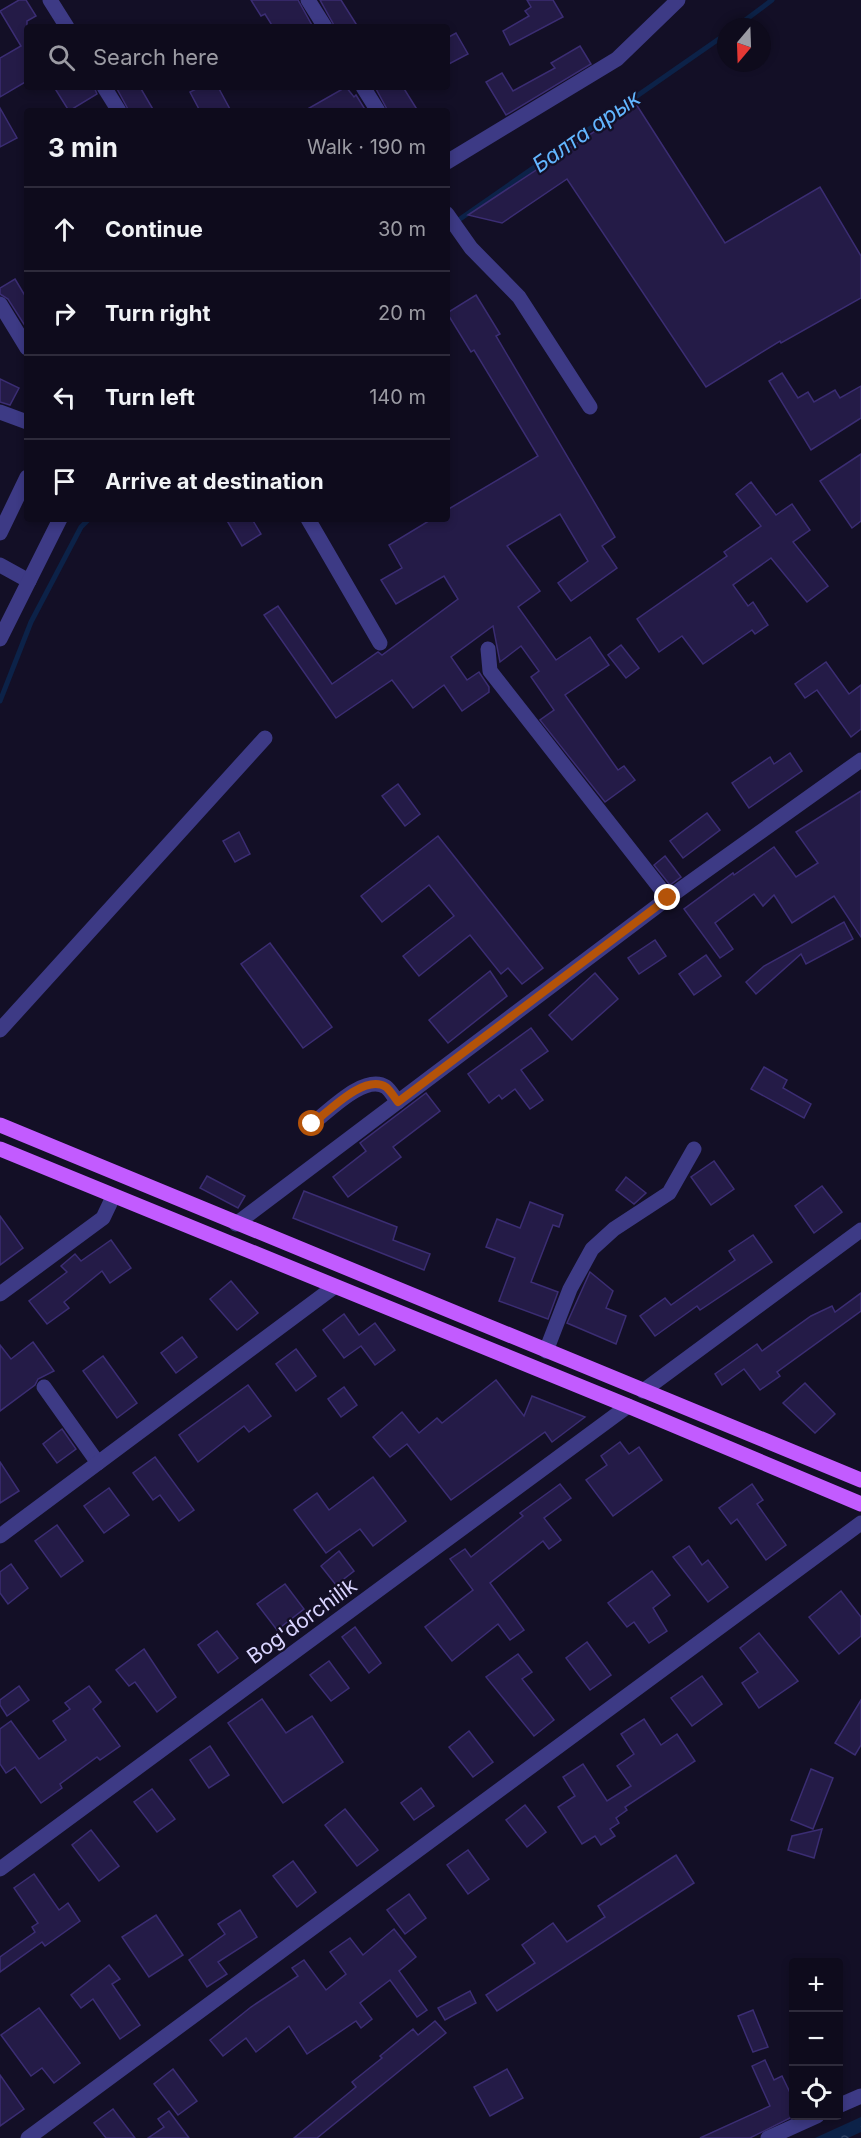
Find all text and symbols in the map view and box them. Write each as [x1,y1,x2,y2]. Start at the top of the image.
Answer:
north arrow [717,18,771,72]
search box [24,24,450,90]
icon: search [45,41,78,74]
text: Search here [93,44,219,70]
water label: Балта арык [527,84,646,178]
text: 3 min [48,132,118,163]
text: Walk · 190 m [307,135,426,159]
icon: ahead [48,213,81,246]
text: Continue [105,216,203,242]
text: 30 m [378,217,426,241]
icon: right [48,297,81,330]
text: Turn right [105,300,211,326]
text: 20 m [378,301,426,325]
icon: left [48,381,81,414]
text: Turn left [105,384,195,410]
text: 140 m [369,385,426,409]
icon: arrive [48,465,81,498]
text: Arrive at destination [105,468,324,494]
route end [654,884,680,910]
route start [298,1110,324,1136]
street label: Bog'dorchilik [242,1572,362,1669]
map controls [789,1958,843,2120]
button: + [789,1958,843,2012]
button: − [789,2012,843,2066]
button: locate [789,2066,843,2120]

